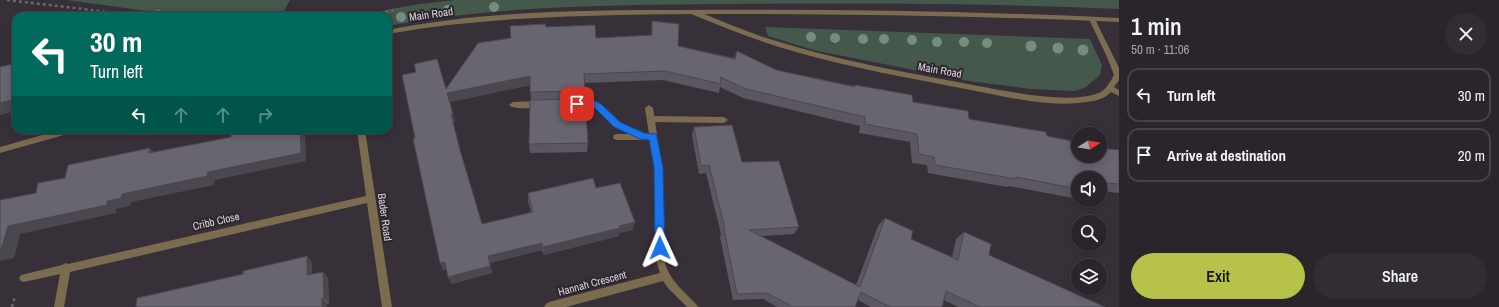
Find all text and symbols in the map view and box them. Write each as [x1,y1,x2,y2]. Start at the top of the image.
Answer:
street label: Main Road [408,4,454,24]
text: 1 min [1131,10,1182,42]
button: close [1445,13,1487,55]
text: 30 m [90,23,142,61]
icon: left [24,28,76,80]
text: 50 m · 11:06 [1131,41,1190,58]
text: Turn left [90,59,143,84]
street label: Main Road [917,59,963,81]
icon: left [1133,84,1155,106]
text: Turn left [1167,85,1215,106]
text: 30 m [1458,85,1485,106]
pin [560,87,594,121]
icon: arrive [566,93,588,115]
icon: left [128,104,150,126]
icon: ahead [170,104,192,126]
icon: ahead [212,104,234,126]
icon: right [254,104,276,126]
north arrow [1071,127,1107,163]
map controls [1071,127,1107,295]
icon: arrive [1133,144,1155,166]
text: Arrive at destination [1167,145,1286,166]
text: 20 m [1458,145,1485,166]
button: sound [1071,171,1107,207]
street label: Bader Road [375,192,395,242]
street label: Cribb Close [191,209,241,233]
button: search [1071,215,1107,251]
position arrow [639,227,681,269]
button: Exit [1131,253,1305,299]
button: Share [1313,253,1487,299]
button: layers [1071,259,1107,295]
street label: Hannah Crescent [556,267,628,299]

